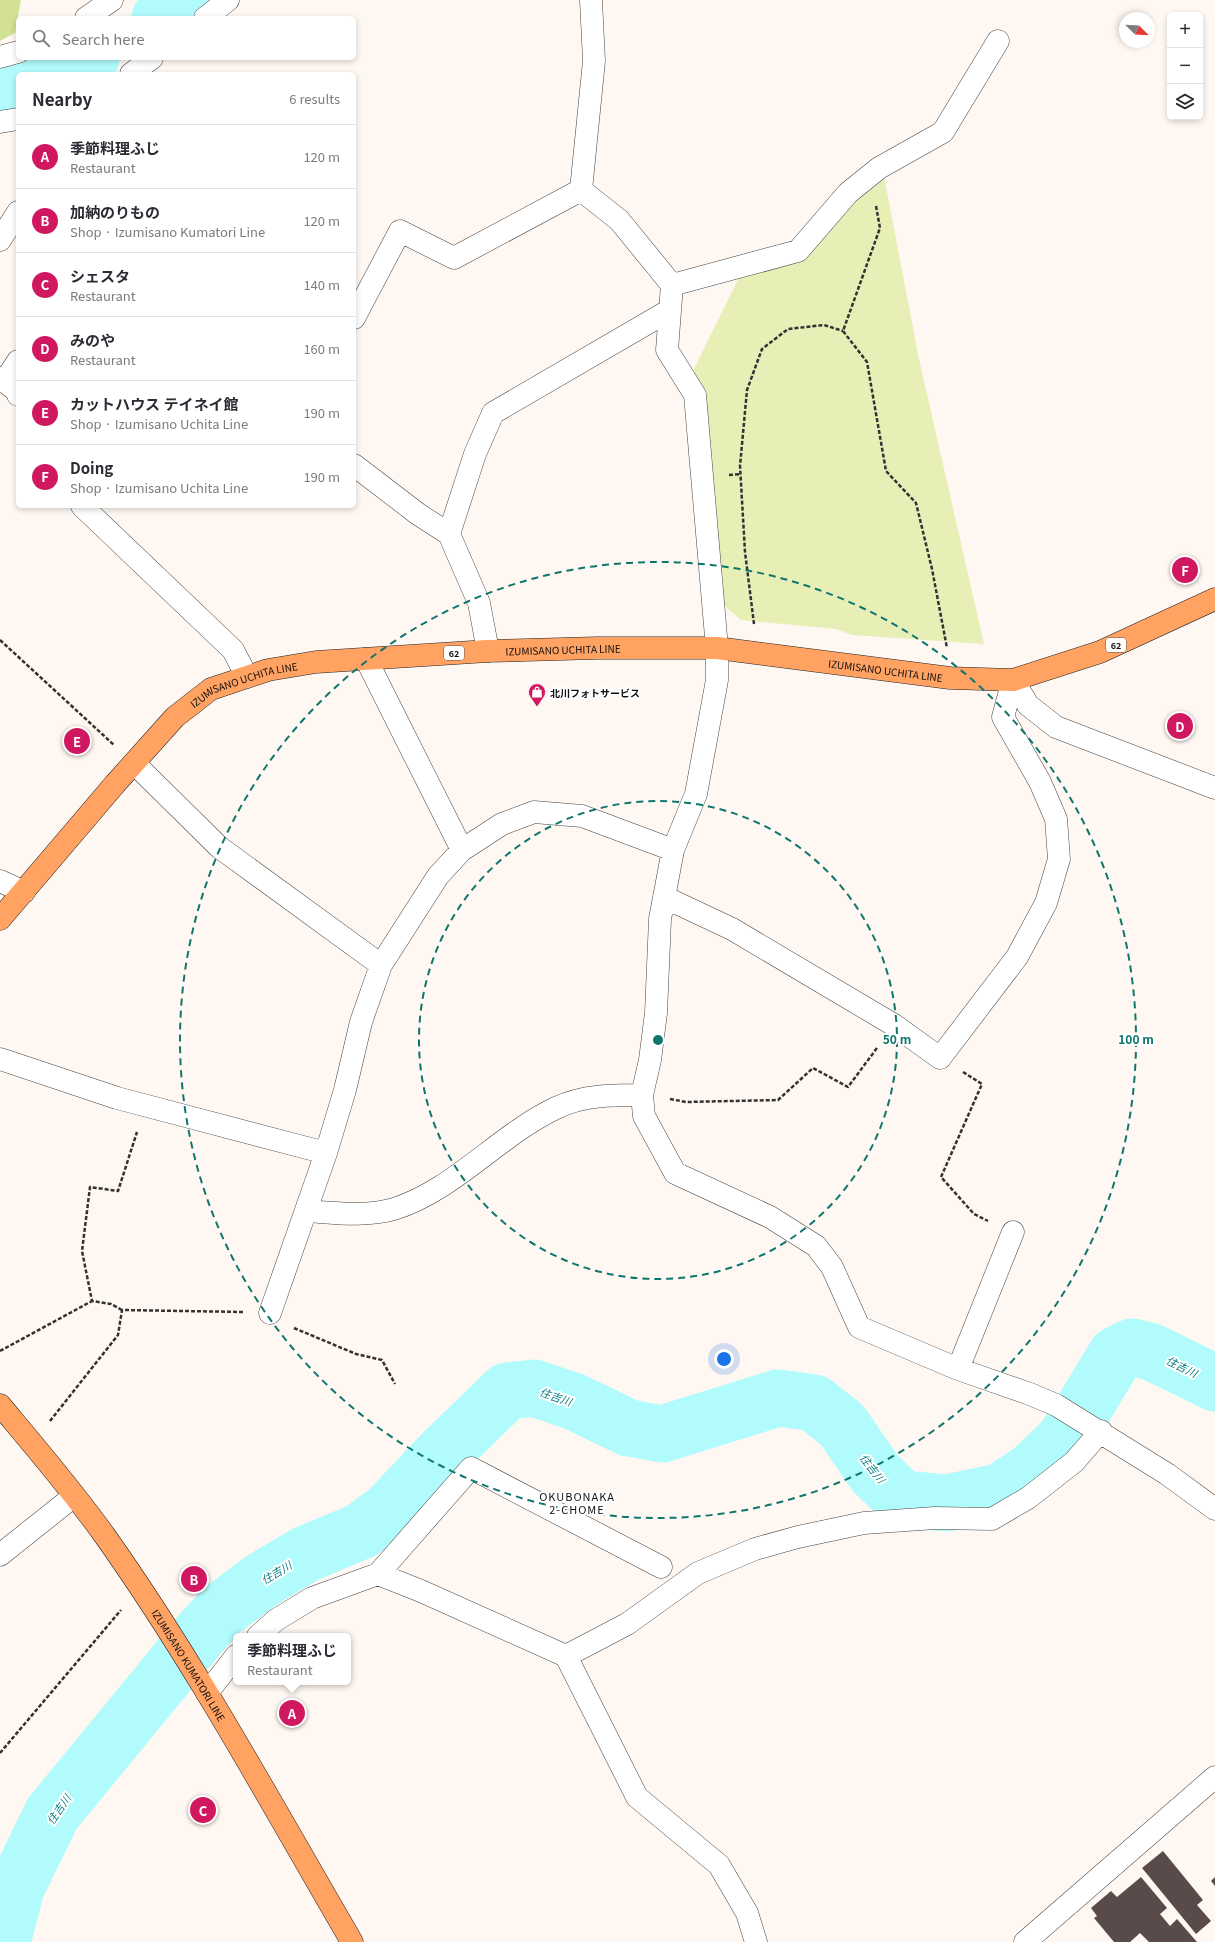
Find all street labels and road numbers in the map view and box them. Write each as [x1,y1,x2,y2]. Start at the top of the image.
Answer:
road number: 62 [1106,638,1126,652]
street label: IZUMISANO UCHITA LINE [505,640,621,658]
road number: 62 [444,646,464,660]
street label: IZUMISANO UCHITA LINE [827,655,944,685]
street label: IZUMISANO UCHITA LINE [186,658,299,711]
street label: IZUMISANO KUMATORI LINE [149,1606,230,1724]

